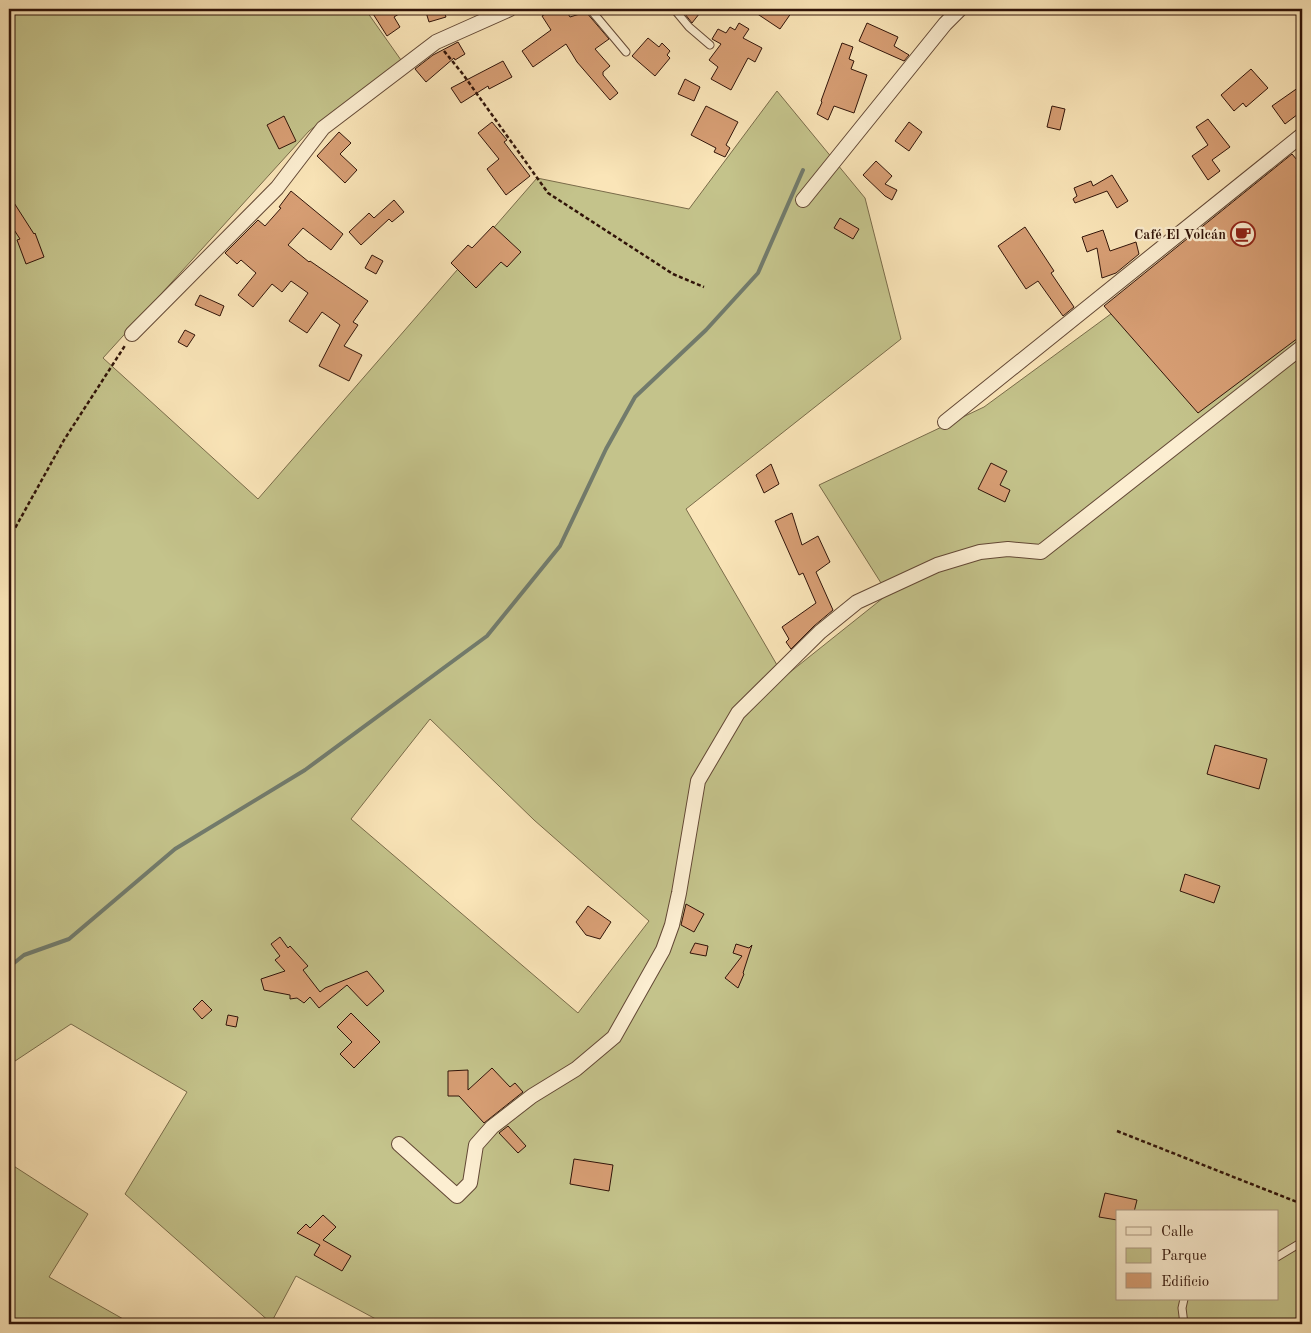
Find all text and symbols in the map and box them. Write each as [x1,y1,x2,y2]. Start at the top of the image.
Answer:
cafe icon: Café El Volcán [1230,221,1256,247]
place label: Café El Volcán [1134,228,1226,242]
legend [1116,1210,1278,1300]
text: Calle [1161,1225,1194,1240]
text: Parque [1161,1249,1207,1264]
text: Edificio [1161,1275,1209,1290]

